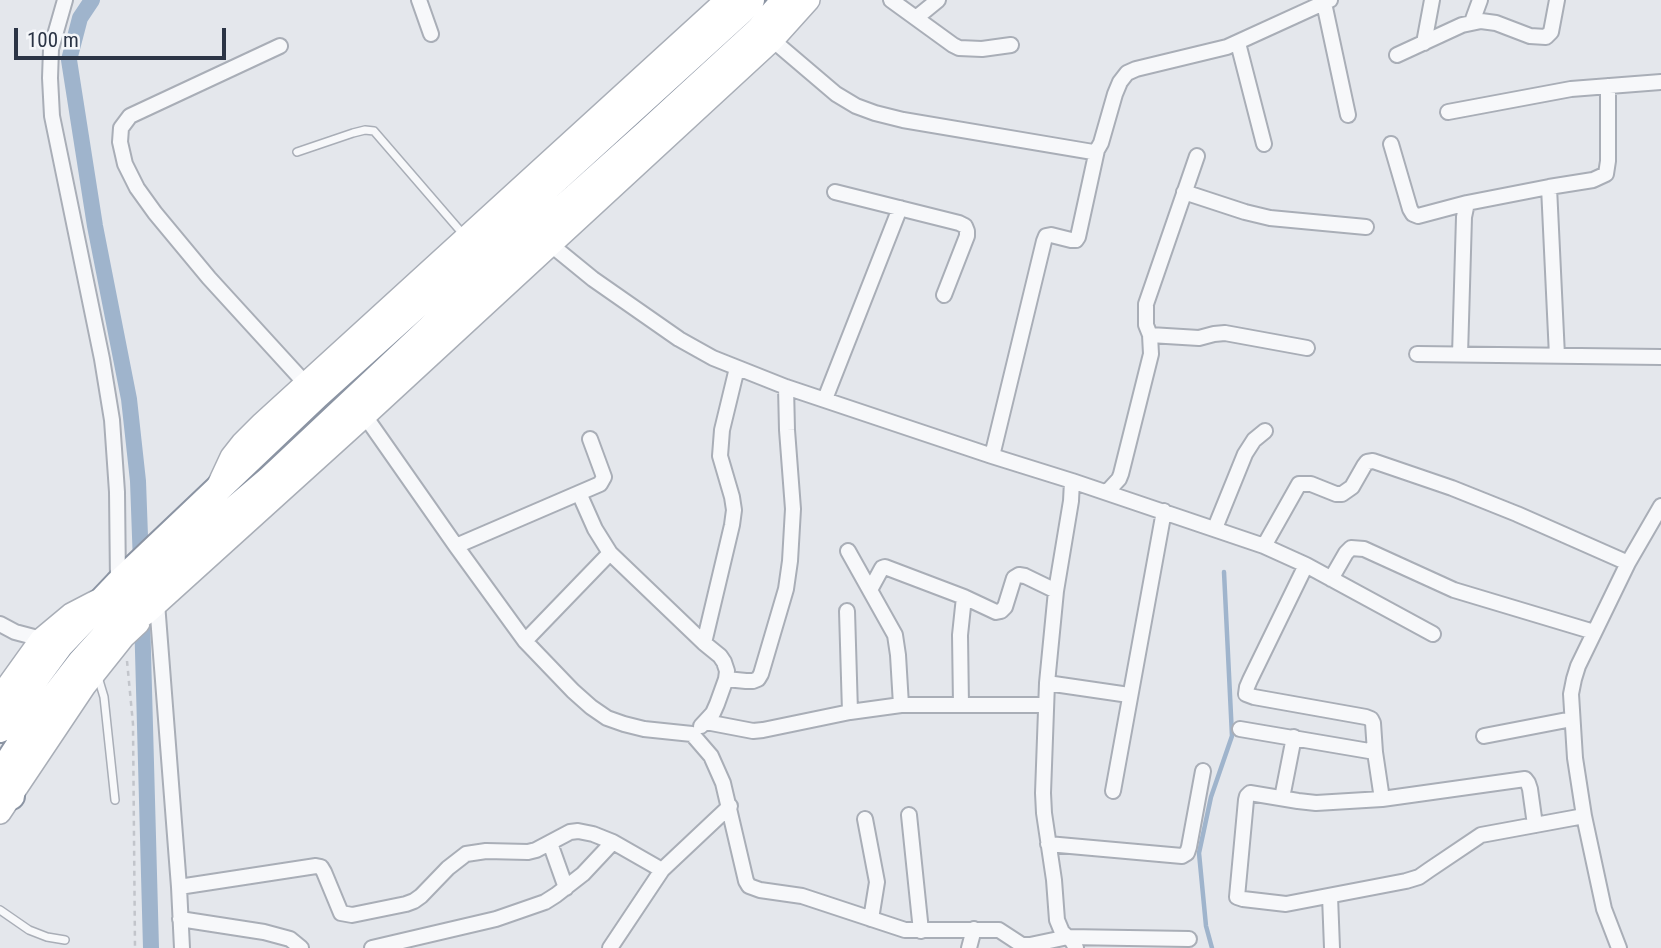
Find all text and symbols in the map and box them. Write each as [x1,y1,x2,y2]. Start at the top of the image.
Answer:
scale bar [18,14,229,58]
text: 100 m [27,28,79,52]

